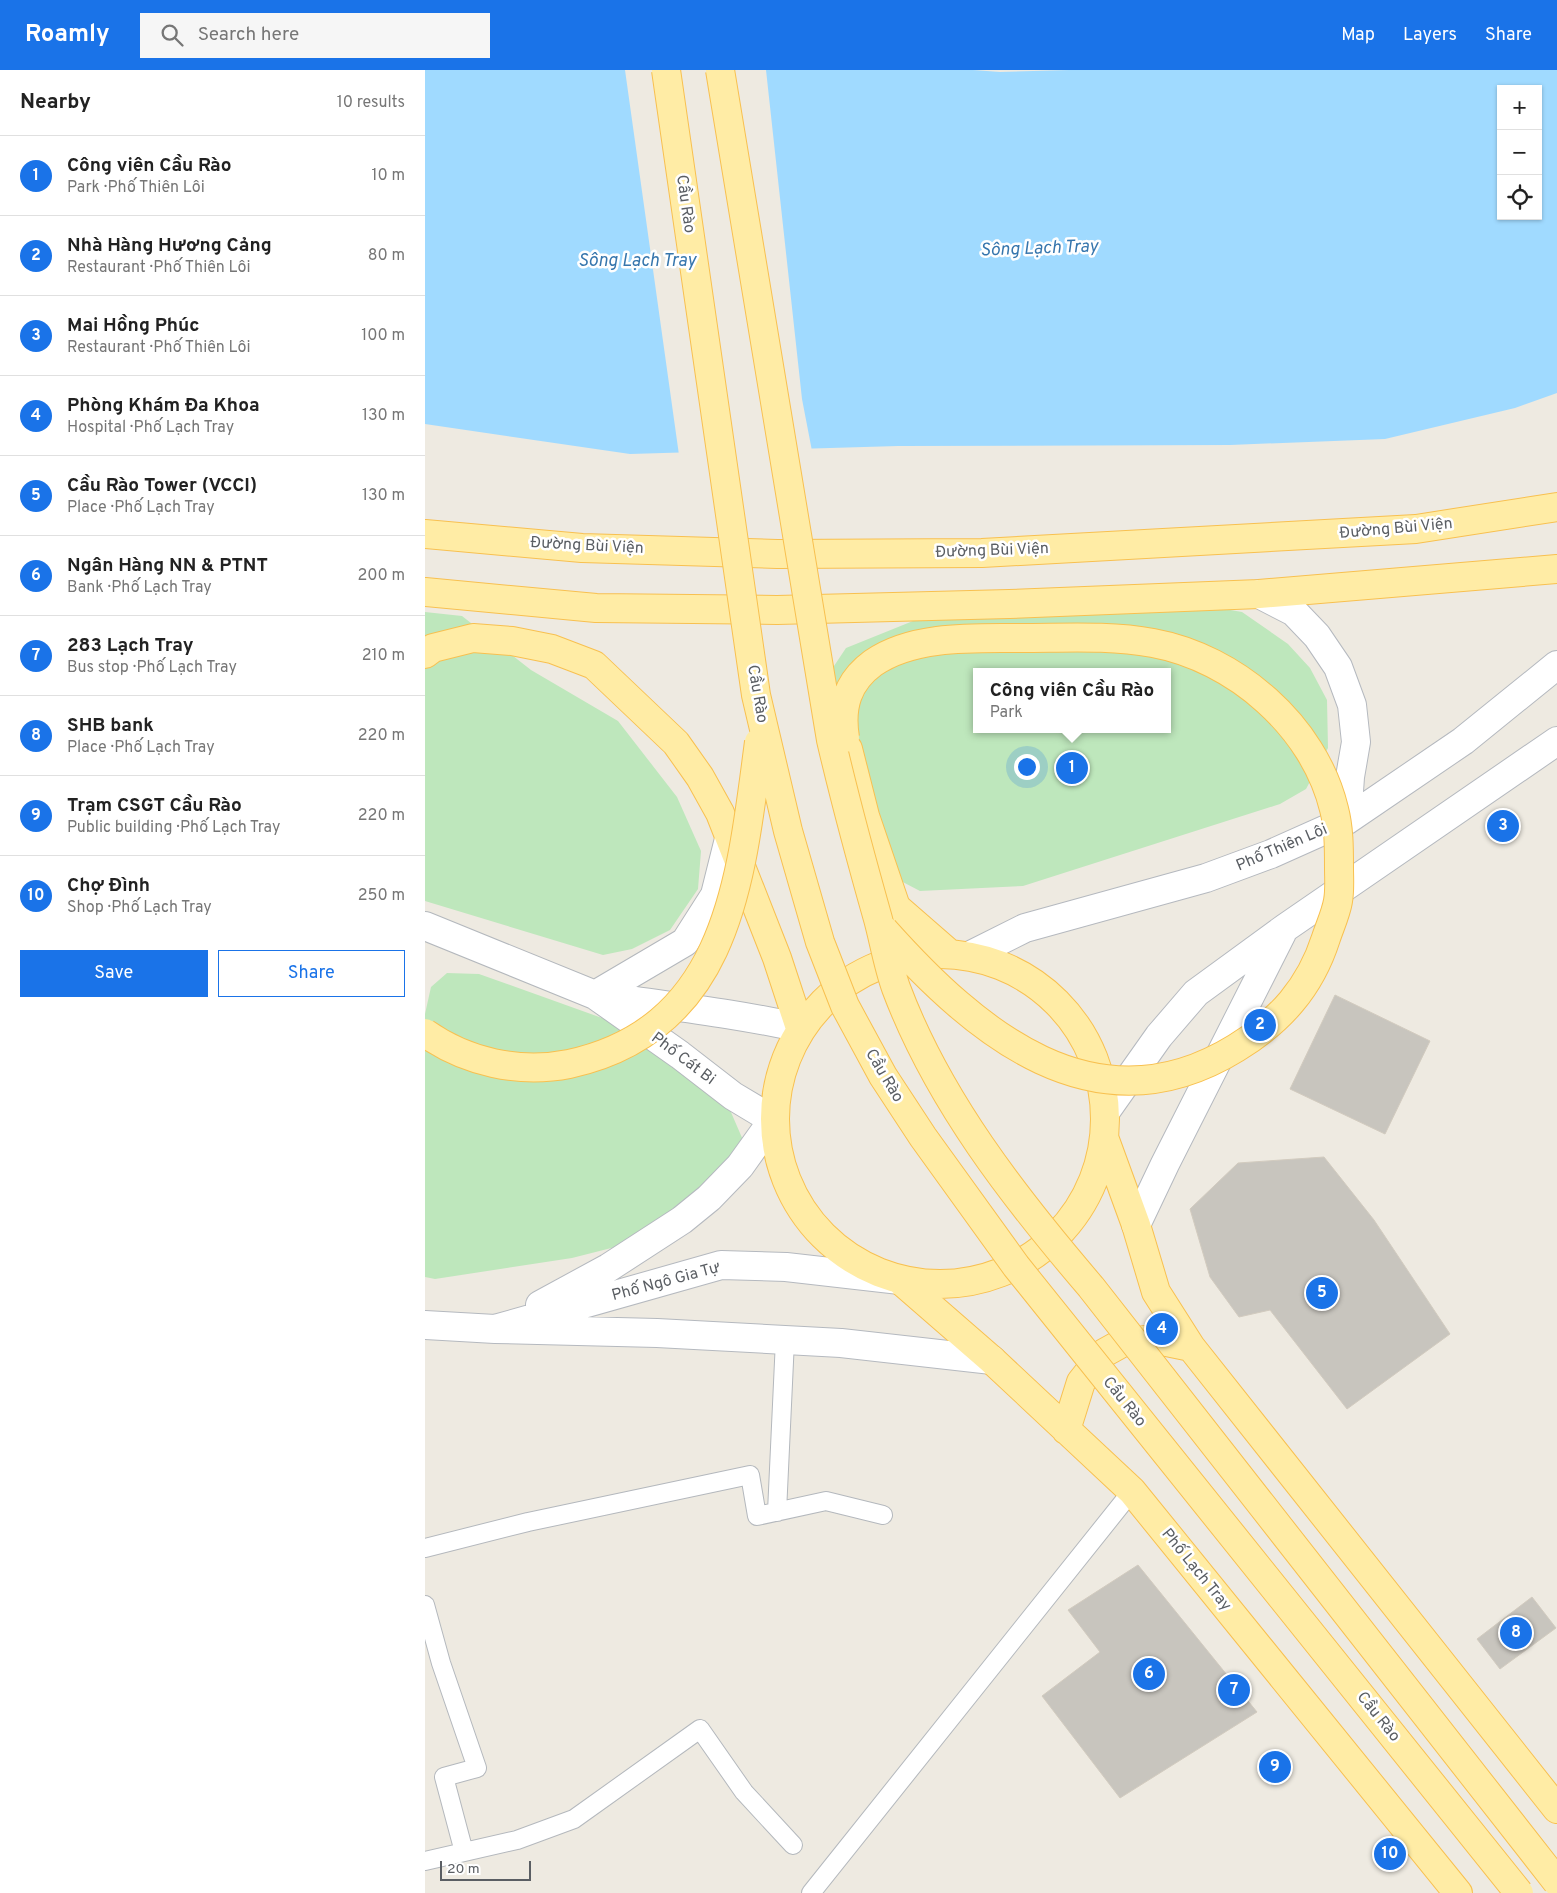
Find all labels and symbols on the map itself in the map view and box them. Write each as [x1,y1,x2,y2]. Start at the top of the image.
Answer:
street label: Cầu Rào [671,173,700,235]
water label: Sông Lạch Tray [980,235,1100,263]
water label: Sông Lạch Tray [578,250,698,273]
street label: Đường Bùi Viện [1339,514,1453,544]
street label: Đường Bùi Viện [530,533,644,559]
street label: Đường Bùi Viện [935,539,1049,563]
street label: Cầu Rào [742,663,773,725]
pin: 1 [1056,749,1088,787]
your location [1014,754,1040,780]
pin: 3 [1487,807,1519,845]
street label: Phố Thiên Lôi [1233,819,1331,876]
pin: 2 [1244,1006,1276,1044]
street label: Phố Cát Bi [647,1028,720,1090]
street label: Cầu Rào [860,1045,909,1106]
street label: Phố Ngô Gia Tự [609,1257,723,1306]
pin: 5 [1306,1274,1338,1312]
pin: 4 [1146,1310,1178,1348]
street label: Cầu Rào [1098,1372,1151,1431]
street label: Phố Lạch Tray [1157,1524,1236,1615]
pin: 8 [1500,1614,1532,1652]
pin: 6 [1133,1655,1165,1693]
pin: 7 [1218,1671,1250,1709]
street label: Cầu Rào [1352,1687,1405,1746]
pin: 9 [1259,1748,1291,1786]
pin: 10 [1374,1835,1406,1873]
scale bar [440,1858,531,1881]

